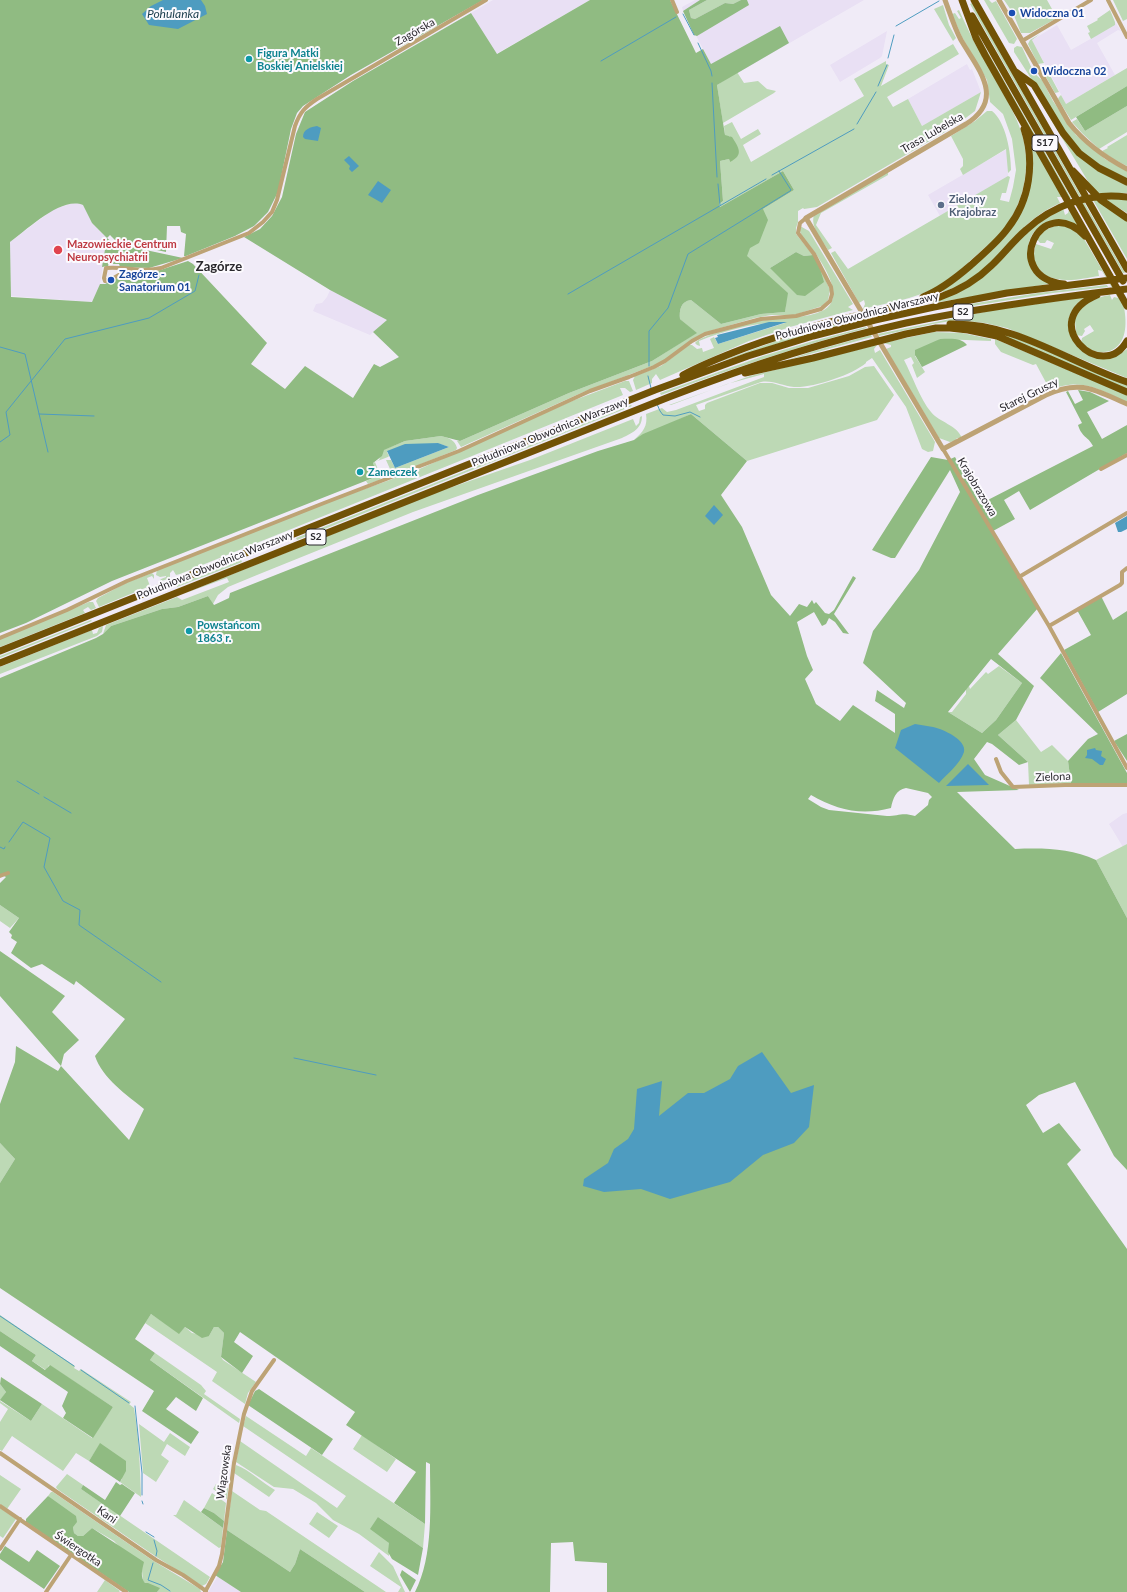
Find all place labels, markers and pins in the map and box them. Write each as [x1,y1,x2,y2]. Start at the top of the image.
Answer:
place label: Widoczna 01 [1020,6,1084,20]
marker: Widoczna 01 [1007,8,1017,18]
place label: Figura Matki Boskiej Anielskiej [257,46,343,72]
marker: Figura Matki Boskiej Anielskiej [244,54,254,64]
place label: Widoczna 02 [1042,64,1106,78]
marker: Widoczna 02 [1029,66,1039,76]
place label: Zielony Krajobraz [949,192,996,218]
marker: Zielony Krajobraz [936,200,946,210]
place label: Mazowieckie Centrum Neuropsychiatrii [67,237,177,263]
marker: Mazowieckie Centrum Neuropsychiatrii [52,244,64,256]
place label: Zagórze - Sanatorium 01 [119,267,190,293]
marker: Zagórze - Sanatorium 01 [106,275,116,285]
place label: Zameczek [368,465,417,479]
marker: Zameczek [355,467,365,477]
place label: Powstańcom 1863 r. [197,618,260,644]
marker: Powstańcom 1863 r. [184,626,194,636]

